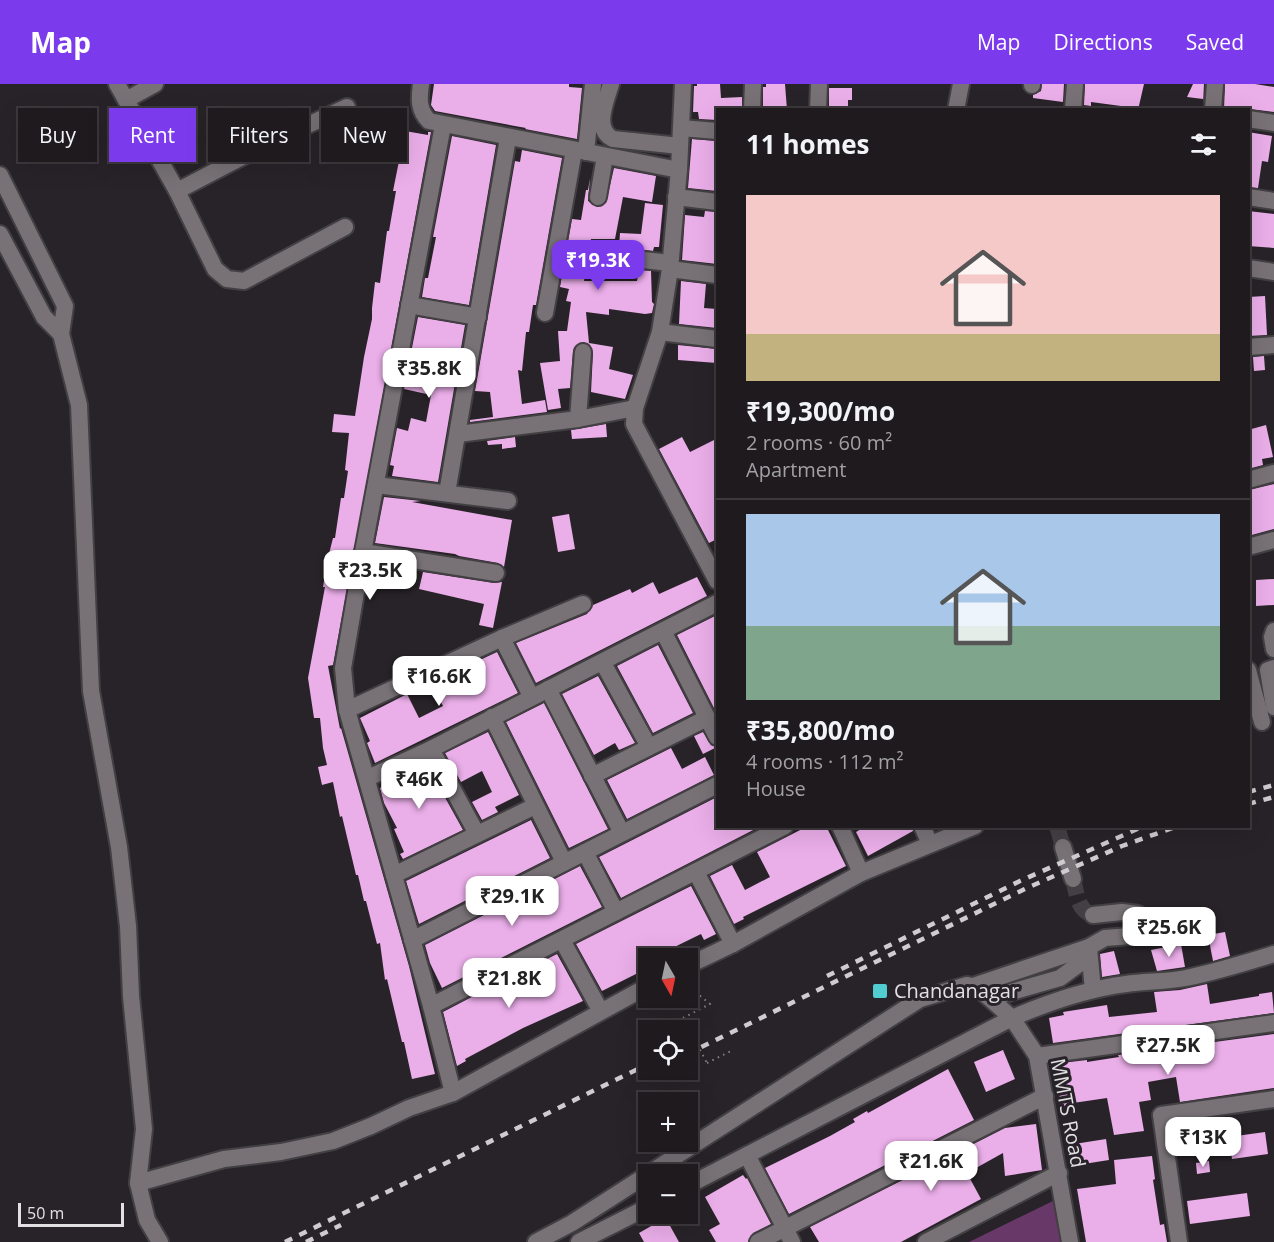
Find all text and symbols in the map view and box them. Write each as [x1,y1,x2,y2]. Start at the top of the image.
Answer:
text: Map [30,23,91,61]
text: Map [977,28,1020,56]
text: Directions [1053,28,1153,56]
text: Saved [1186,28,1244,56]
chip: Buy [18,108,97,162]
chip: Rent [109,108,196,162]
chip: Filters [208,108,309,162]
chip: New [321,108,407,162]
text: 11 homes [746,126,870,162]
icon: filters [1187,128,1220,161]
icon: home [929,234,1037,342]
pin: ₹19.3K [549,240,647,291]
text: ₹19.3K [566,246,630,273]
pin: ₹35.8K [380,348,478,399]
text: ₹35.8K [397,354,461,381]
text: ₹19,300/mo [746,393,895,429]
text: 2 rooms · 60 m² [746,429,892,456]
text: Apartment [746,456,846,483]
pin: ₹23.5K [321,550,419,601]
icon: home [929,553,1037,661]
text: ₹23.5K [338,556,402,583]
pin: ₹16.6K [390,656,488,707]
text: ₹16.6K [407,662,471,689]
text: ₹35,800/mo [746,712,895,748]
text: 4 rooms · 112 m² [746,748,904,775]
pin: ₹46K [383,759,455,810]
text: ₹46K [395,765,443,792]
text: House [746,775,806,802]
pin: ₹29.1K [463,876,561,927]
text: ₹29.1K [480,882,544,909]
pin: ₹25.6K [1120,907,1218,958]
text: ₹25.6K [1137,913,1201,940]
north arrow [638,948,698,1008]
map controls [638,948,698,1224]
pin: ₹21.8K [460,958,558,1009]
text: ₹21.8K [477,964,541,991]
place label: Chandanagar [894,977,1019,1004]
marker: Chandanagar [871,982,889,1000]
button: locate [638,1020,698,1080]
pin: ₹27.5K [1119,1025,1217,1076]
text: ₹27.5K [1136,1031,1200,1058]
street label: MMTS Road [1045,1056,1092,1170]
button: + [638,1092,698,1152]
pin: ₹13K [1167,1117,1239,1168]
text: ₹13K [1179,1123,1227,1150]
pin: ₹21.6K [882,1141,980,1192]
text: ₹21.6K [899,1147,963,1174]
button: − [638,1164,698,1224]
scale bar [18,1200,124,1228]
text: 50 m [27,1202,64,1224]

